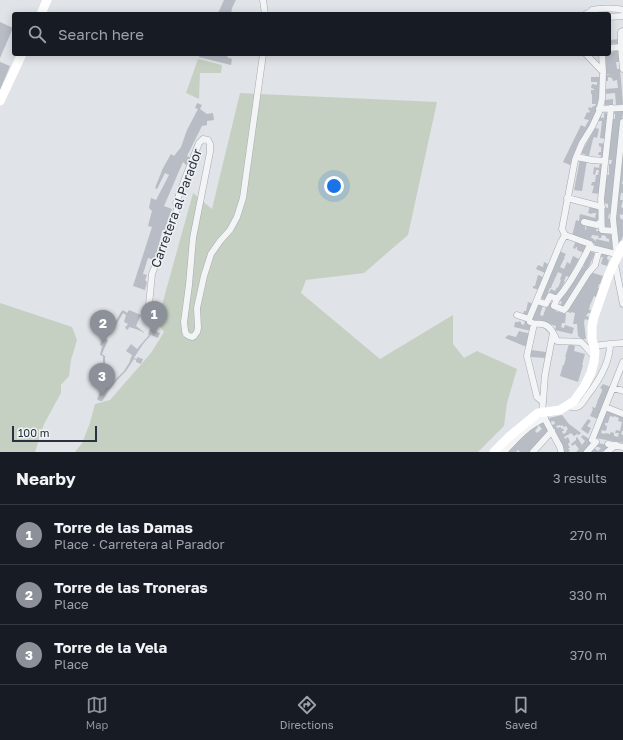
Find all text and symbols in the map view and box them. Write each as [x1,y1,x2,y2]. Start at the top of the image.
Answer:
search box [12,12,611,56]
icon: search [26,23,48,45]
text: Search here [58,25,144,43]
street label: Carretera al Parador [147,146,205,270]
your location [324,176,344,196]
pin: 1 [141,301,167,334]
pin: 2 [90,310,116,343]
pin: 3 [89,363,115,396]
scale bar [12,424,97,443]
text: 100 m [18,426,49,439]
text: Nearby [16,468,76,489]
text: 3 results [553,470,607,486]
text: Torre de las Damas [54,518,193,536]
text: 1 [26,527,32,543]
text: 270 m [570,527,607,543]
text: Place · Carretera al Parador [54,536,225,552]
text: Torre de las Troneras [54,578,208,596]
text: 2 [25,587,33,603]
text: 330 m [569,587,607,603]
text: Place [54,596,89,612]
text: Torre de la Vela [54,638,167,656]
text: 3 [25,647,33,663]
text: 370 m [570,647,607,663]
text: Place [54,656,89,672]
tab: Map [86,694,108,731]
tab: Directions [280,694,334,731]
tab: Saved [505,694,537,731]

